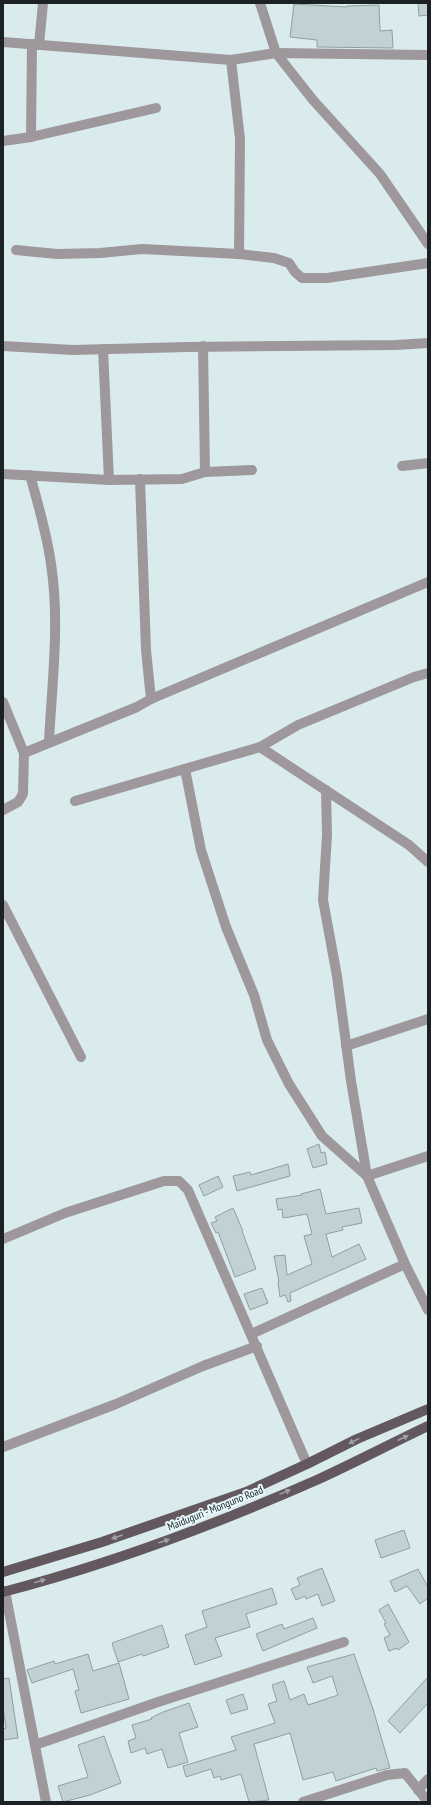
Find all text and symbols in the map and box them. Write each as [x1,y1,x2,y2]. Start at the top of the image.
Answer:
one-way arrow [397,1435,408,1441]
one-way arrow [348,1438,359,1444]
street label: Maiduguri - Monguno Road [165,1482,265,1534]
one-way arrow [279,1489,291,1495]
one-way arrow [111,1534,123,1540]
one-way arrow [158,1537,170,1543]
one-way arrow [35,1578,47,1584]

